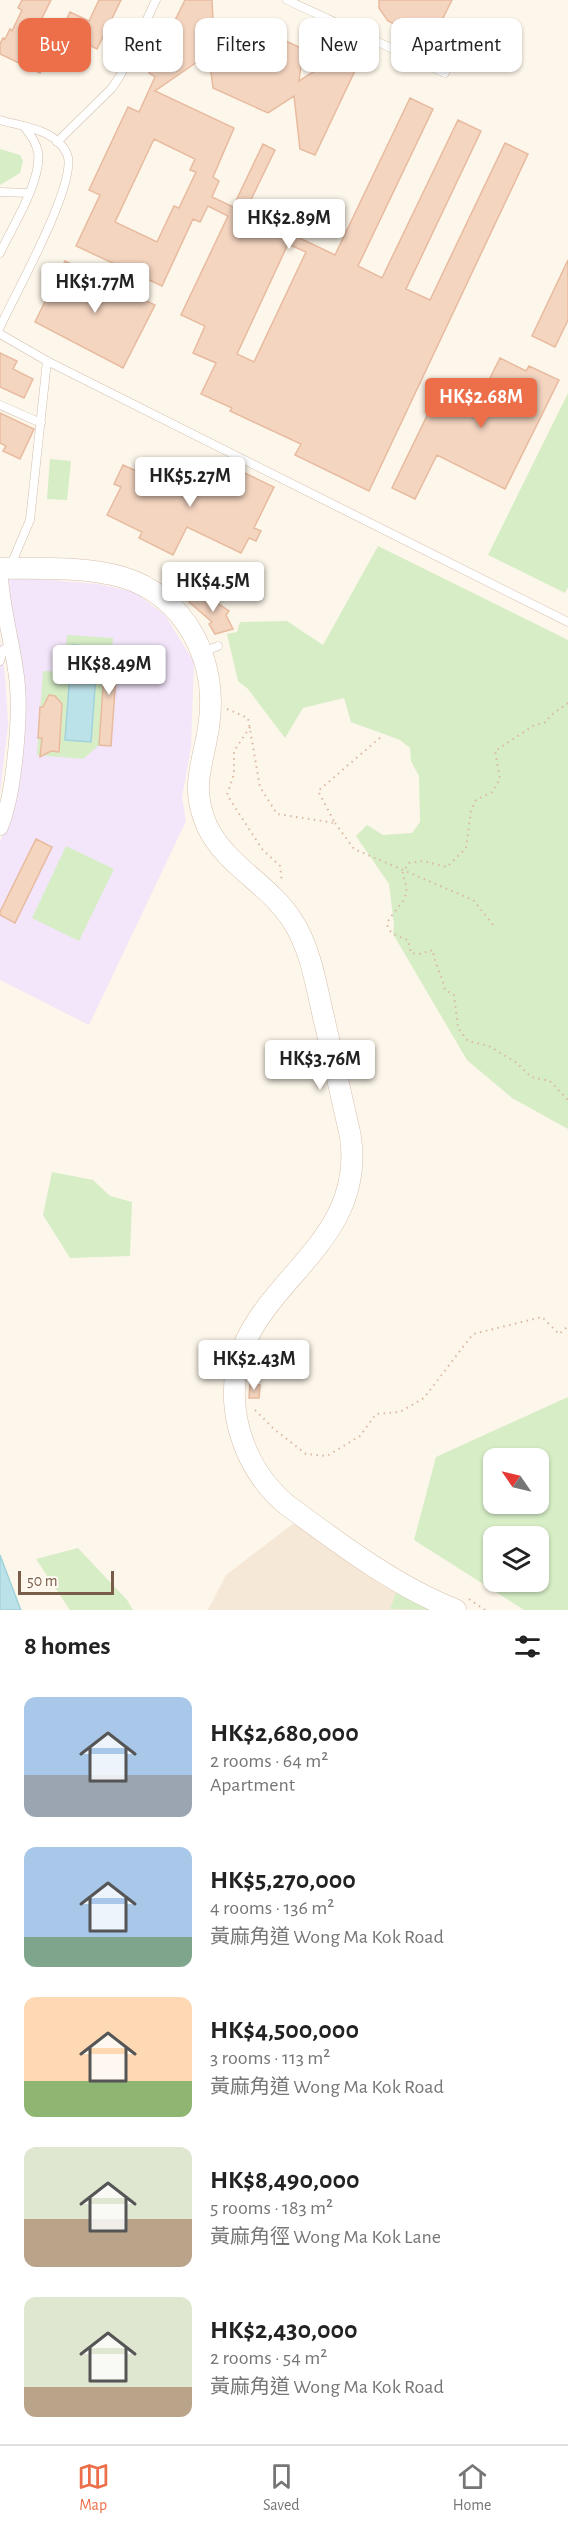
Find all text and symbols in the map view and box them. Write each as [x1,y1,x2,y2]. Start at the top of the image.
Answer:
chip: Buy [18,18,91,72]
chip: Rent [103,18,183,72]
chip: Filters [195,18,287,72]
chip: New [299,18,379,72]
chip: Apartment [391,18,522,72]
pin: HK$2.89M [227,199,351,250]
text: HK$2.89M [247,208,331,228]
pin: HK$1.77M [33,263,157,314]
text: HK$1.77M [55,272,135,292]
pin: HK$2.68M [419,378,543,429]
text: HK$2.68M [439,387,523,407]
pin: HK$5.27M [128,457,252,508]
text: HK$5.27M [149,466,231,486]
pin: HK$4.5M [158,562,268,613]
text: HK$4.5M [176,571,250,591]
pin: HK$8.49M [47,645,171,696]
text: HK$8.49M [67,654,151,674]
pin: HK$3.76M [258,1040,382,1091]
text: HK$3.76M [279,1049,361,1069]
pin: HK$2.43M [192,1340,316,1391]
text: HK$2.43M [212,1349,296,1369]
north arrow [483,1448,549,1514]
map controls [483,1448,549,1592]
button: layers [483,1526,549,1592]
scale bar [18,1568,114,1596]
text: 50 m [27,1573,58,1589]
icon: filters [511,1630,544,1663]
text: 8 homes [24,1633,111,1659]
text: HK$2,680,000 [210,1720,359,1746]
icon: home [72,1721,144,1793]
text: 2 rooms · 64 m² [210,1751,328,1771]
text: Apartment [210,1775,295,1795]
text: HK$5,270,000 [210,1867,356,1893]
icon: home [72,1871,144,1943]
text: 4 rooms · 136 m² [210,1898,334,1918]
text: 黃麻角道 Wong Ma Kok Road [210,1927,444,1947]
text: HK$4,500,000 [210,2017,359,2043]
icon: home [72,2021,144,2093]
text: 3 rooms · 113 m² [210,2048,330,2068]
text: 黃麻角道 Wong Ma Kok Road [210,2077,444,2097]
text: HK$8,490,000 [210,2167,360,2193]
icon: home [72,2171,144,2243]
text: 5 rooms · 183 m² [210,2198,333,2218]
text: 黃麻角徑 Wong Ma Kok Lane [210,2227,441,2247]
text: HK$2,430,000 [210,2317,358,2343]
icon: home [72,2321,144,2393]
text: 2 rooms · 54 m² [210,2348,327,2368]
text: 黃麻角道 Wong Ma Kok Road [210,2377,444,2397]
tab: Map [77,2460,110,2515]
tab: Saved [263,2460,300,2515]
tab: Home [453,2460,491,2515]

